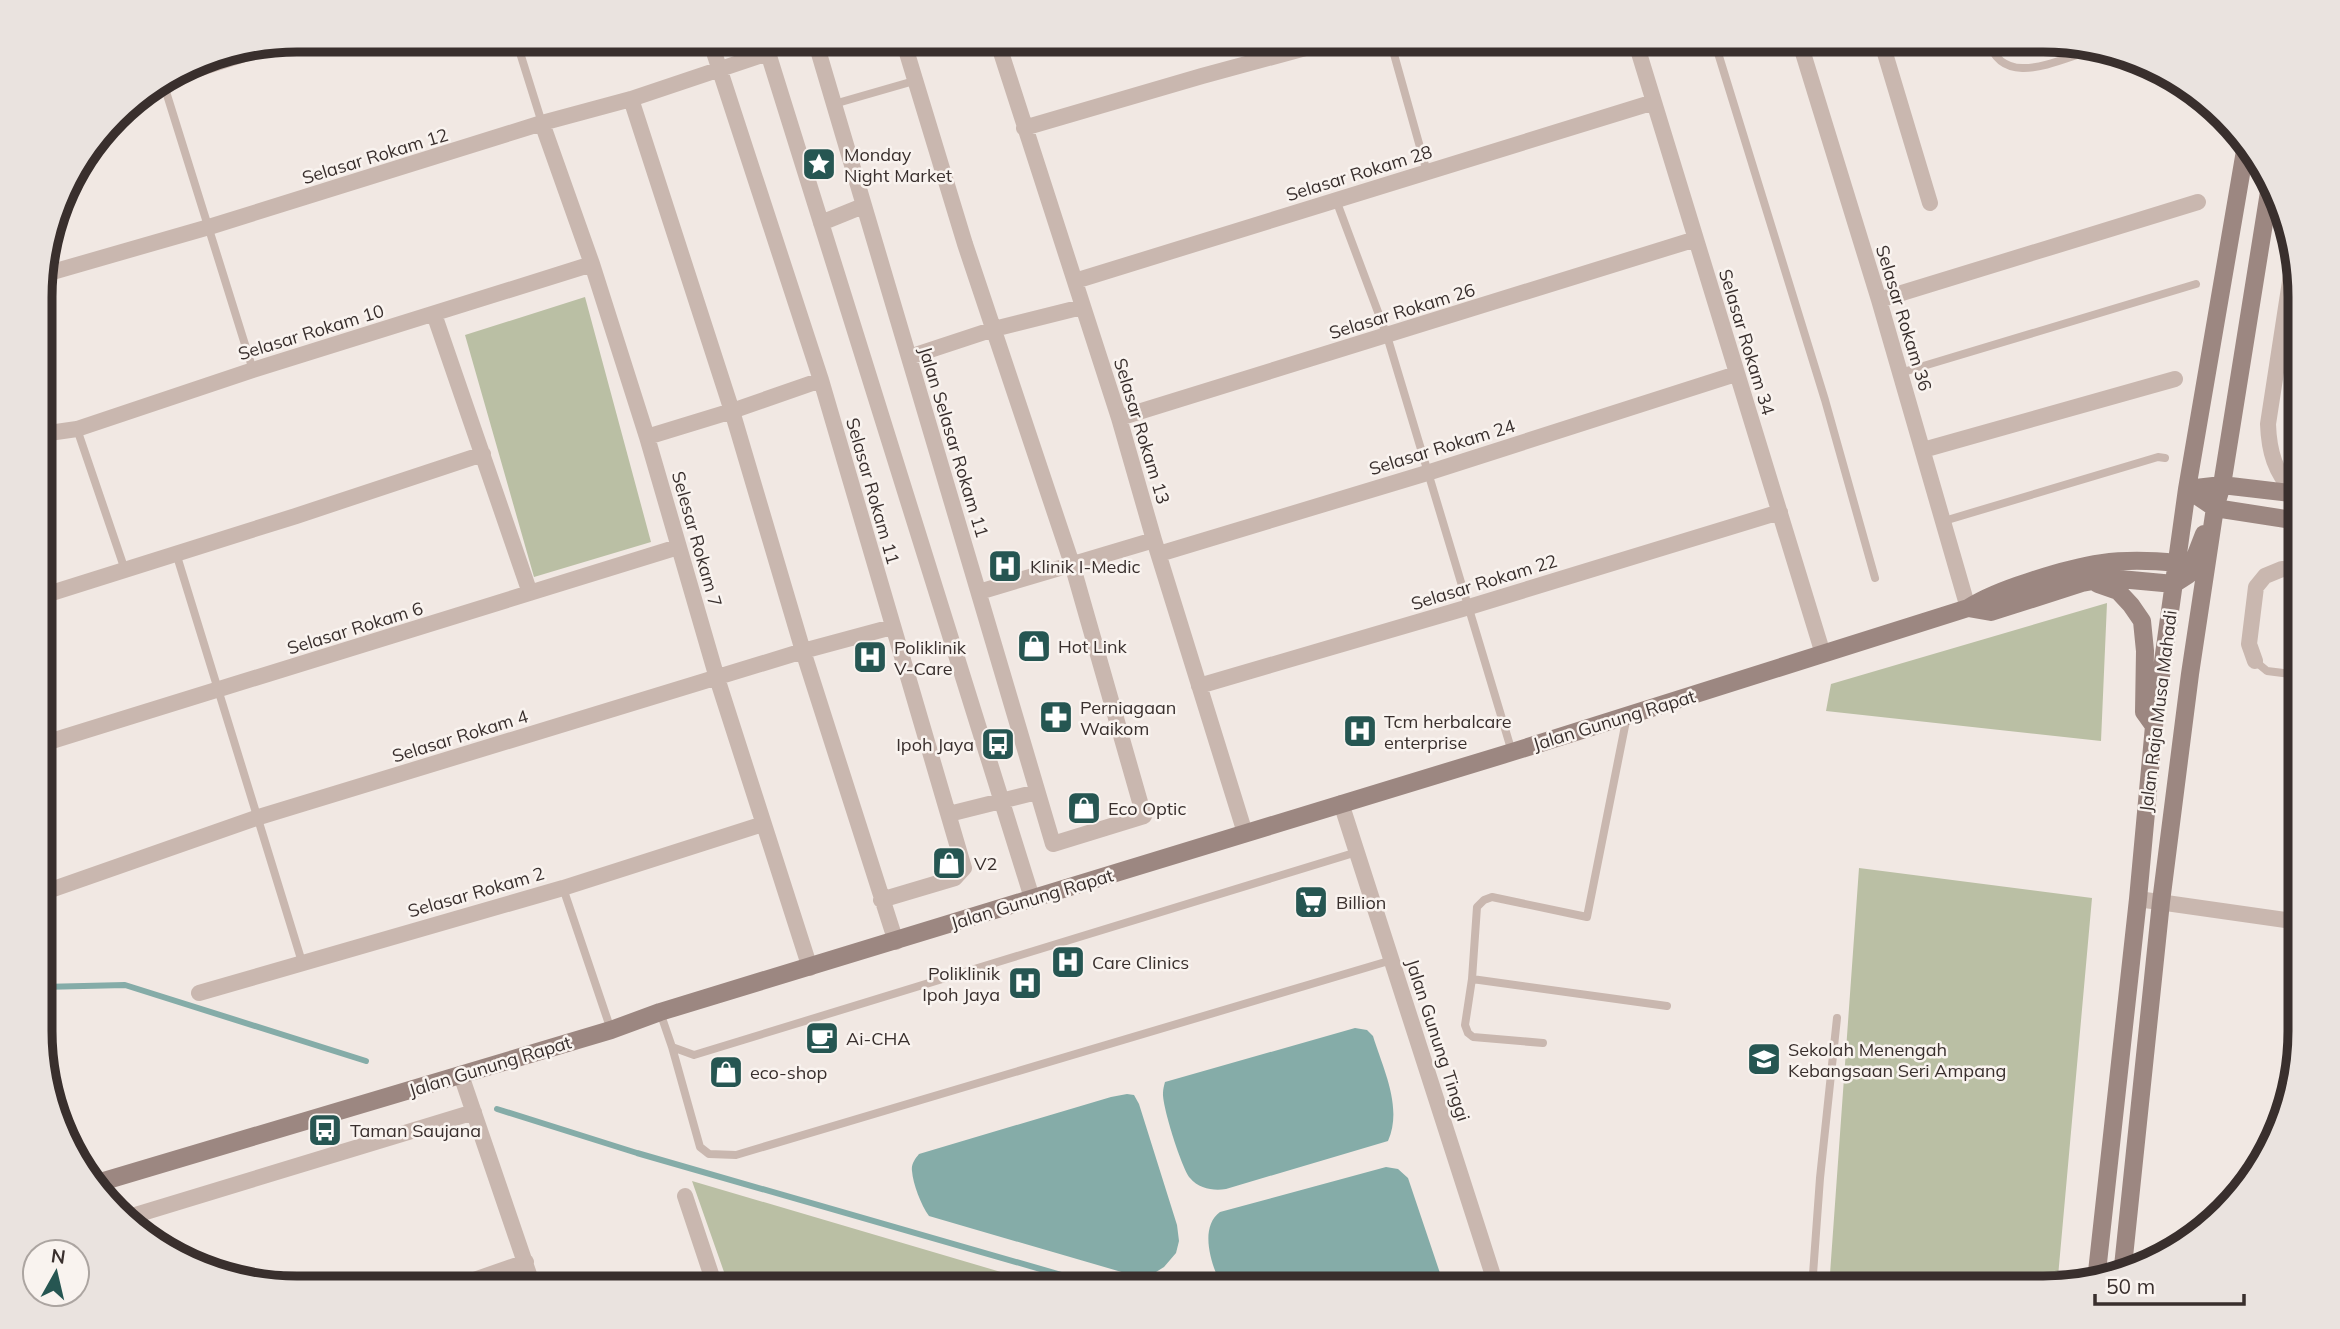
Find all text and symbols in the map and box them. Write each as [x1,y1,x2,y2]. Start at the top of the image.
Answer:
street label: Selasar Rokam 12 [299,123,451,189]
street label: Selasar Rokam 28 [1283,140,1435,206]
place label: Monday Night Market [844,143,952,187]
place icon: Monday Night Market [800,145,838,183]
street label: Selasar Rokam 36 [1871,242,1937,394]
street label: Selasar Rokam 34 [1714,266,1780,418]
street label: Selasar Rokam 26 [1326,278,1478,344]
street label: Selasar Rokam 10 [235,299,387,365]
street label: Jalan Selasar Rokam 11 [914,344,994,540]
street label: Selasar Rokam 13 [1109,355,1175,507]
street label: Selasar Rokam 24 [1366,414,1518,480]
street label: Selasar Rokam 11 [841,415,905,567]
street label: Selesar Rokam 7 [667,469,727,609]
hospital icon: Klinik I-Medic [986,547,1024,585]
street label: Selasar Rokam 22 [1408,549,1560,615]
place label: Klinik I-Medic [1030,555,1140,578]
street label: Selasar Rokam 6 [284,596,426,660]
street label: Jalan Raja Musa Mahadi [2134,609,2182,813]
shop icon: Hot Link [1015,627,1053,665]
place label: Hot Link [1058,635,1128,658]
place label: Poliklinik V-Care [894,636,967,680]
hospital icon: Poliklinik V-Care [851,638,889,676]
street label: Jalan Gunung Rapat [1530,684,1698,756]
place label: Perniagaan Waikom [1080,696,1176,740]
pharmacy icon: Perniagaan Waikom [1037,698,1075,736]
street label: Selasar Rokam 4 [389,704,531,768]
place label: Tcm herbalcare enterprise [1384,710,1512,754]
hospital icon: Tcm herbalcare enterprise [1341,712,1379,750]
bus stop icon: Ipoh Jaya [979,725,1017,763]
place label: Ipoh Jaya [896,733,974,756]
shop icon: Eco Optic [1065,789,1103,827]
place label: Eco Optic [1108,797,1186,820]
shop icon: V2 [930,844,968,882]
place label: V2 [974,852,997,875]
street label: Selasar Rokam 2 [405,862,547,922]
street label: Jalan Gunung Rapat [948,863,1116,935]
supermarket icon: Billion [1292,883,1330,921]
place label: Billion [1336,891,1386,914]
hospital icon: Care Clinics [1049,943,1087,981]
place label: Care Clinics [1092,951,1189,974]
street label: Jalan Gunung Tinggi [1401,956,1475,1124]
place label: Poliklinik Ipoh Jaya [922,962,1001,1006]
hospital icon: Poliklinik Ipoh Jaya [1006,964,1044,1002]
cafe icon: Ai-CHA [803,1019,841,1057]
place label: Ai-CHA [846,1027,911,1050]
street label: Jalan Gunung Rapat [406,1030,574,1102]
place label: Sekolah Menengah Kebangsaan Seri Ampang [1788,1038,2006,1082]
school or university icon: Sekolah Menengah Kebangsaan Seri Ampang [1745,1040,1783,1078]
shop icon: eco-shop [707,1053,745,1091]
place label: eco-shop [750,1061,827,1084]
bus stop icon: Taman Saujana [306,1111,344,1149]
place label: Taman Saujana [350,1119,481,1142]
north arrow [21,1238,91,1308]
text: N [50,1243,67,1269]
scale bar [2095,1262,2244,1306]
text: 50 m [2106,1273,2155,1299]

